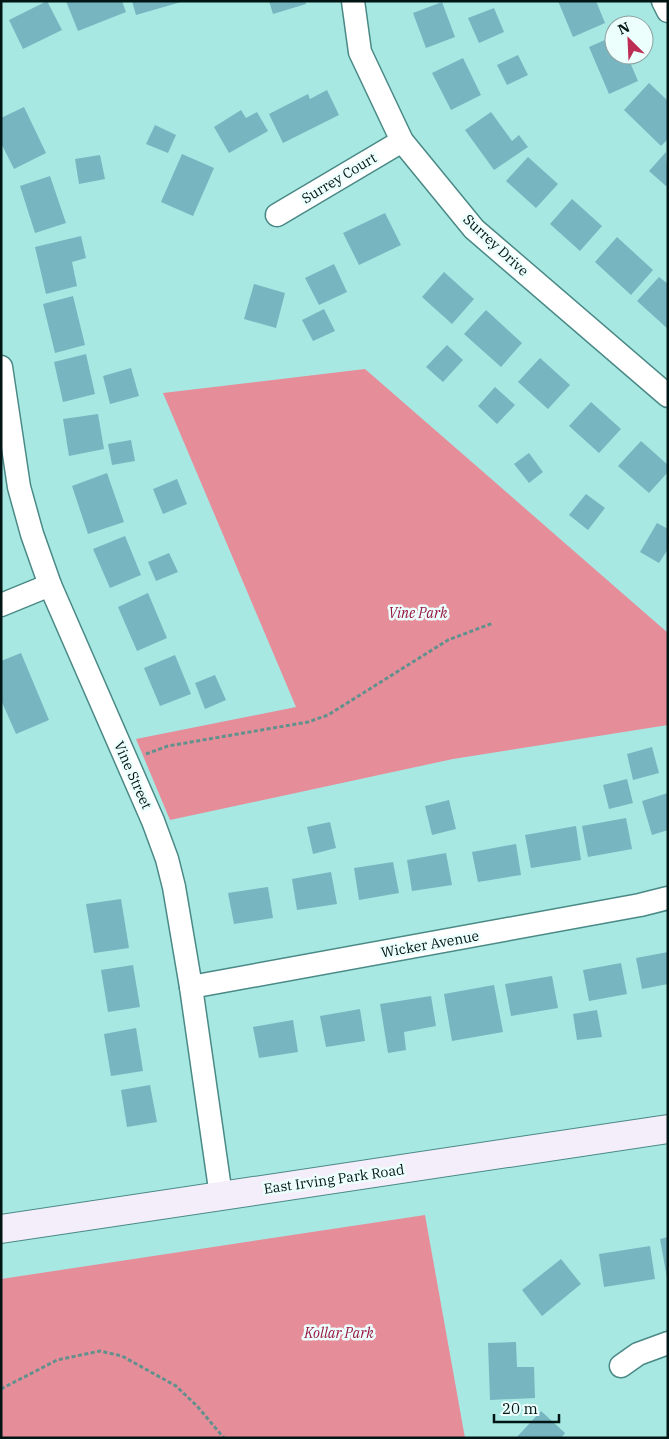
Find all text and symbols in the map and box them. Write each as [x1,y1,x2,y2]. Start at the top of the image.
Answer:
north arrow [604,15,654,65]
text: N [615,18,632,39]
street label: Surrey Court [298,149,380,207]
street label: Surrey Drive [460,210,532,280]
park label: Vine Park [389,604,448,622]
street label: Vine Street [110,738,156,812]
street label: Wicker Avenue [380,927,480,961]
street label: East Irving Park Road [262,1160,406,1198]
park label: Kollar Park [303,1324,374,1342]
scale bar [494,1392,559,1424]
text: 20 m [502,1399,538,1418]

